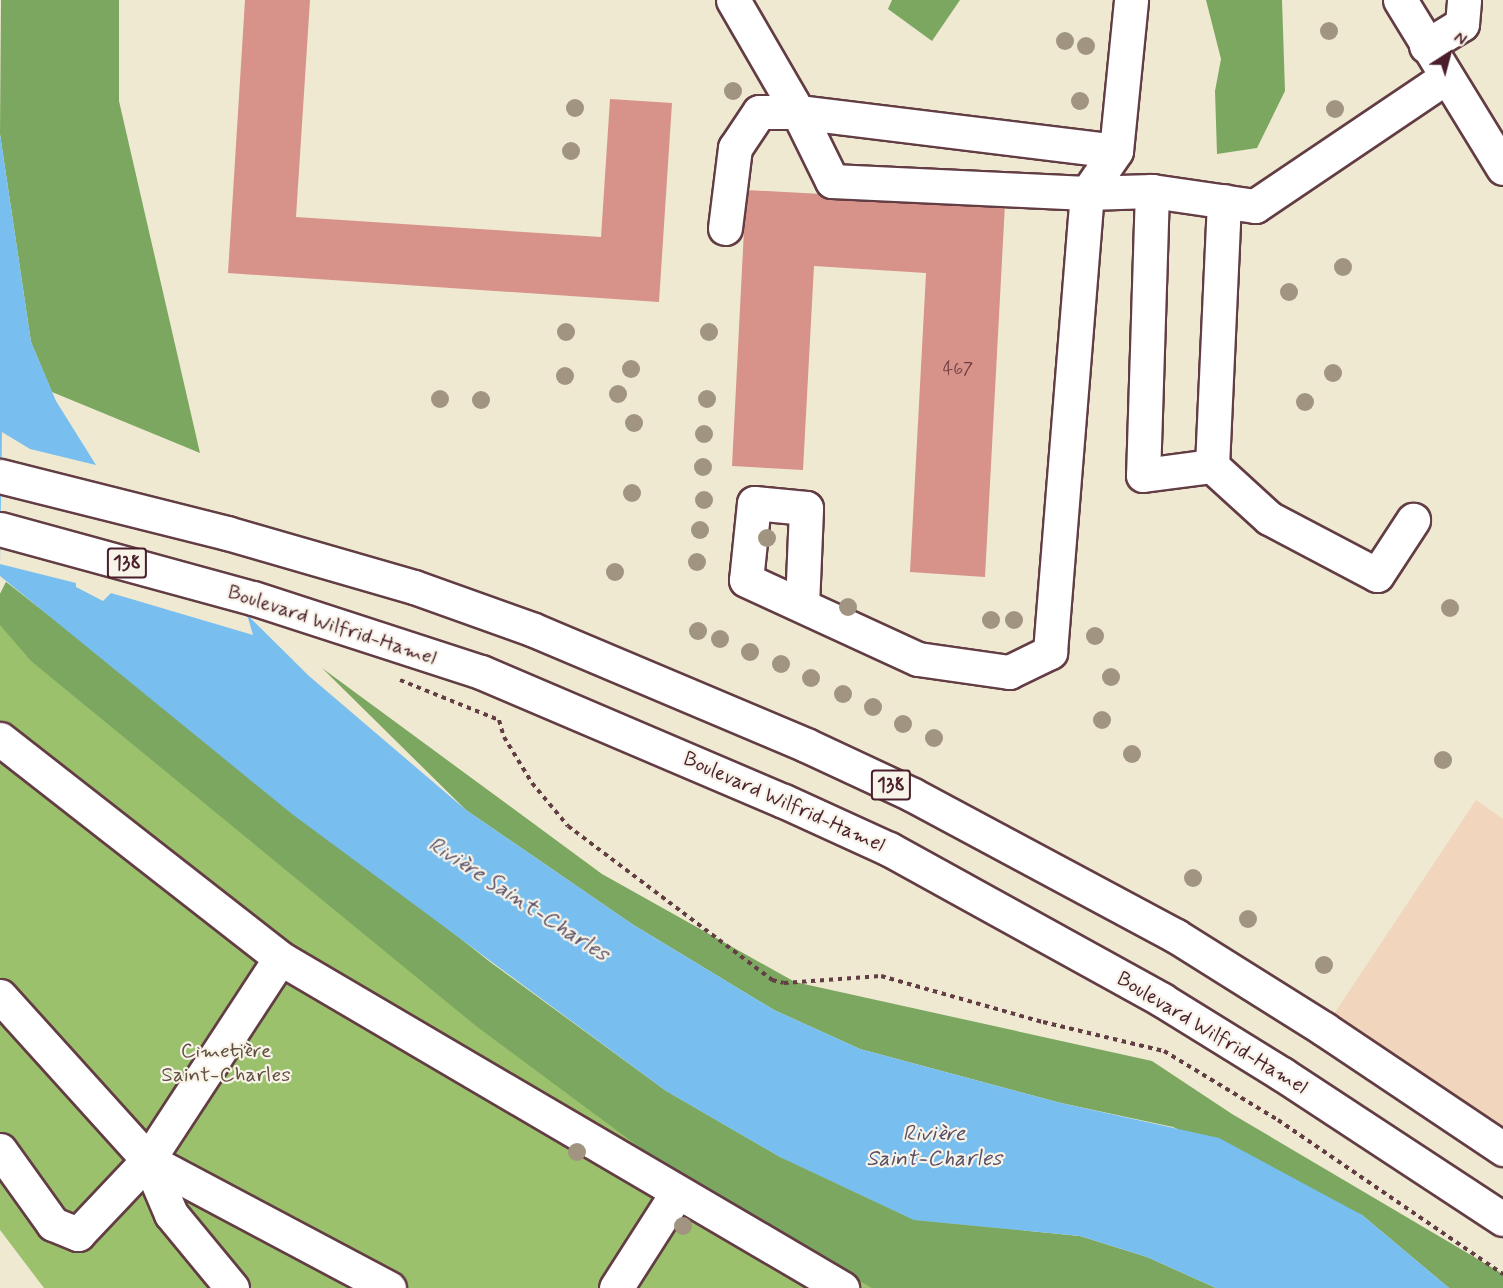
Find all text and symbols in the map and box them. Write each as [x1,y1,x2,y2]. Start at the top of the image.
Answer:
north arrow [1419,24,1479,84]
text: N [1449,27,1470,51]
house number: 467 [943,358,973,380]
road number: 138 [106,546,148,580]
street label: Boulevard Wilfrid-Hamel [225,579,439,671]
street label: Boulevard Wilfrid-Hamel [680,746,888,858]
road number: 138 [870,768,912,802]
water label: Rivière Saint-Charles [425,833,611,967]
street label: Boulevard Wilfrid-Hamel [1112,966,1312,1100]
park label: Cimetière Saint-Charles [161,1038,291,1088]
water label: Rivière Saint-Charles [866,1121,1002,1172]

